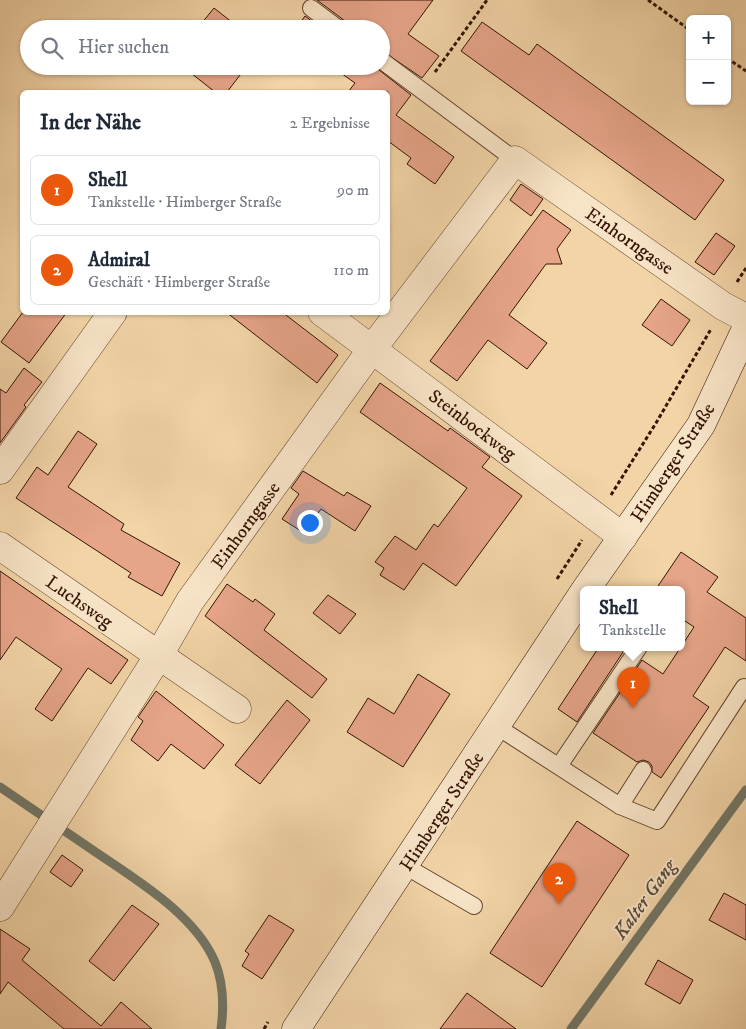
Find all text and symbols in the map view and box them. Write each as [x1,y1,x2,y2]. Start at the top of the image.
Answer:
map controls [686,15,731,105]
button: + [686,15,731,60]
search box [20,20,390,75]
icon: search [38,34,66,62]
text: Hier suchen [78,36,169,59]
button: − [686,60,731,105]
text: In der Nähe [40,110,141,136]
text: 2 Ergebnisse [290,113,370,133]
text: Shell [88,169,127,192]
text: 1 [54,180,60,200]
text: 90 m [337,180,369,200]
text: Tankstelle · Himberger Straße [88,192,282,212]
street label: Einhorngasse [581,202,678,280]
text: Admiral [88,249,150,272]
text: 2 [53,260,61,280]
text: 110 m [333,260,369,280]
text: Geschäft · Himberger Straße [88,272,270,292]
street label: Steinbockweg [424,385,521,466]
street label: Himberger Straße [626,399,720,527]
street label: Einhorngasse [207,478,286,574]
your location [297,510,323,536]
street label: Luchsweg [41,571,118,634]
popup [580,586,685,651]
text: Shell [599,597,638,620]
text: Tankstelle [599,620,666,640]
pin: 1 [617,667,649,708]
street label: Himberger Straße [395,748,489,876]
water label: Kalter Gang [607,854,684,945]
pin: 2 [543,863,575,904]

